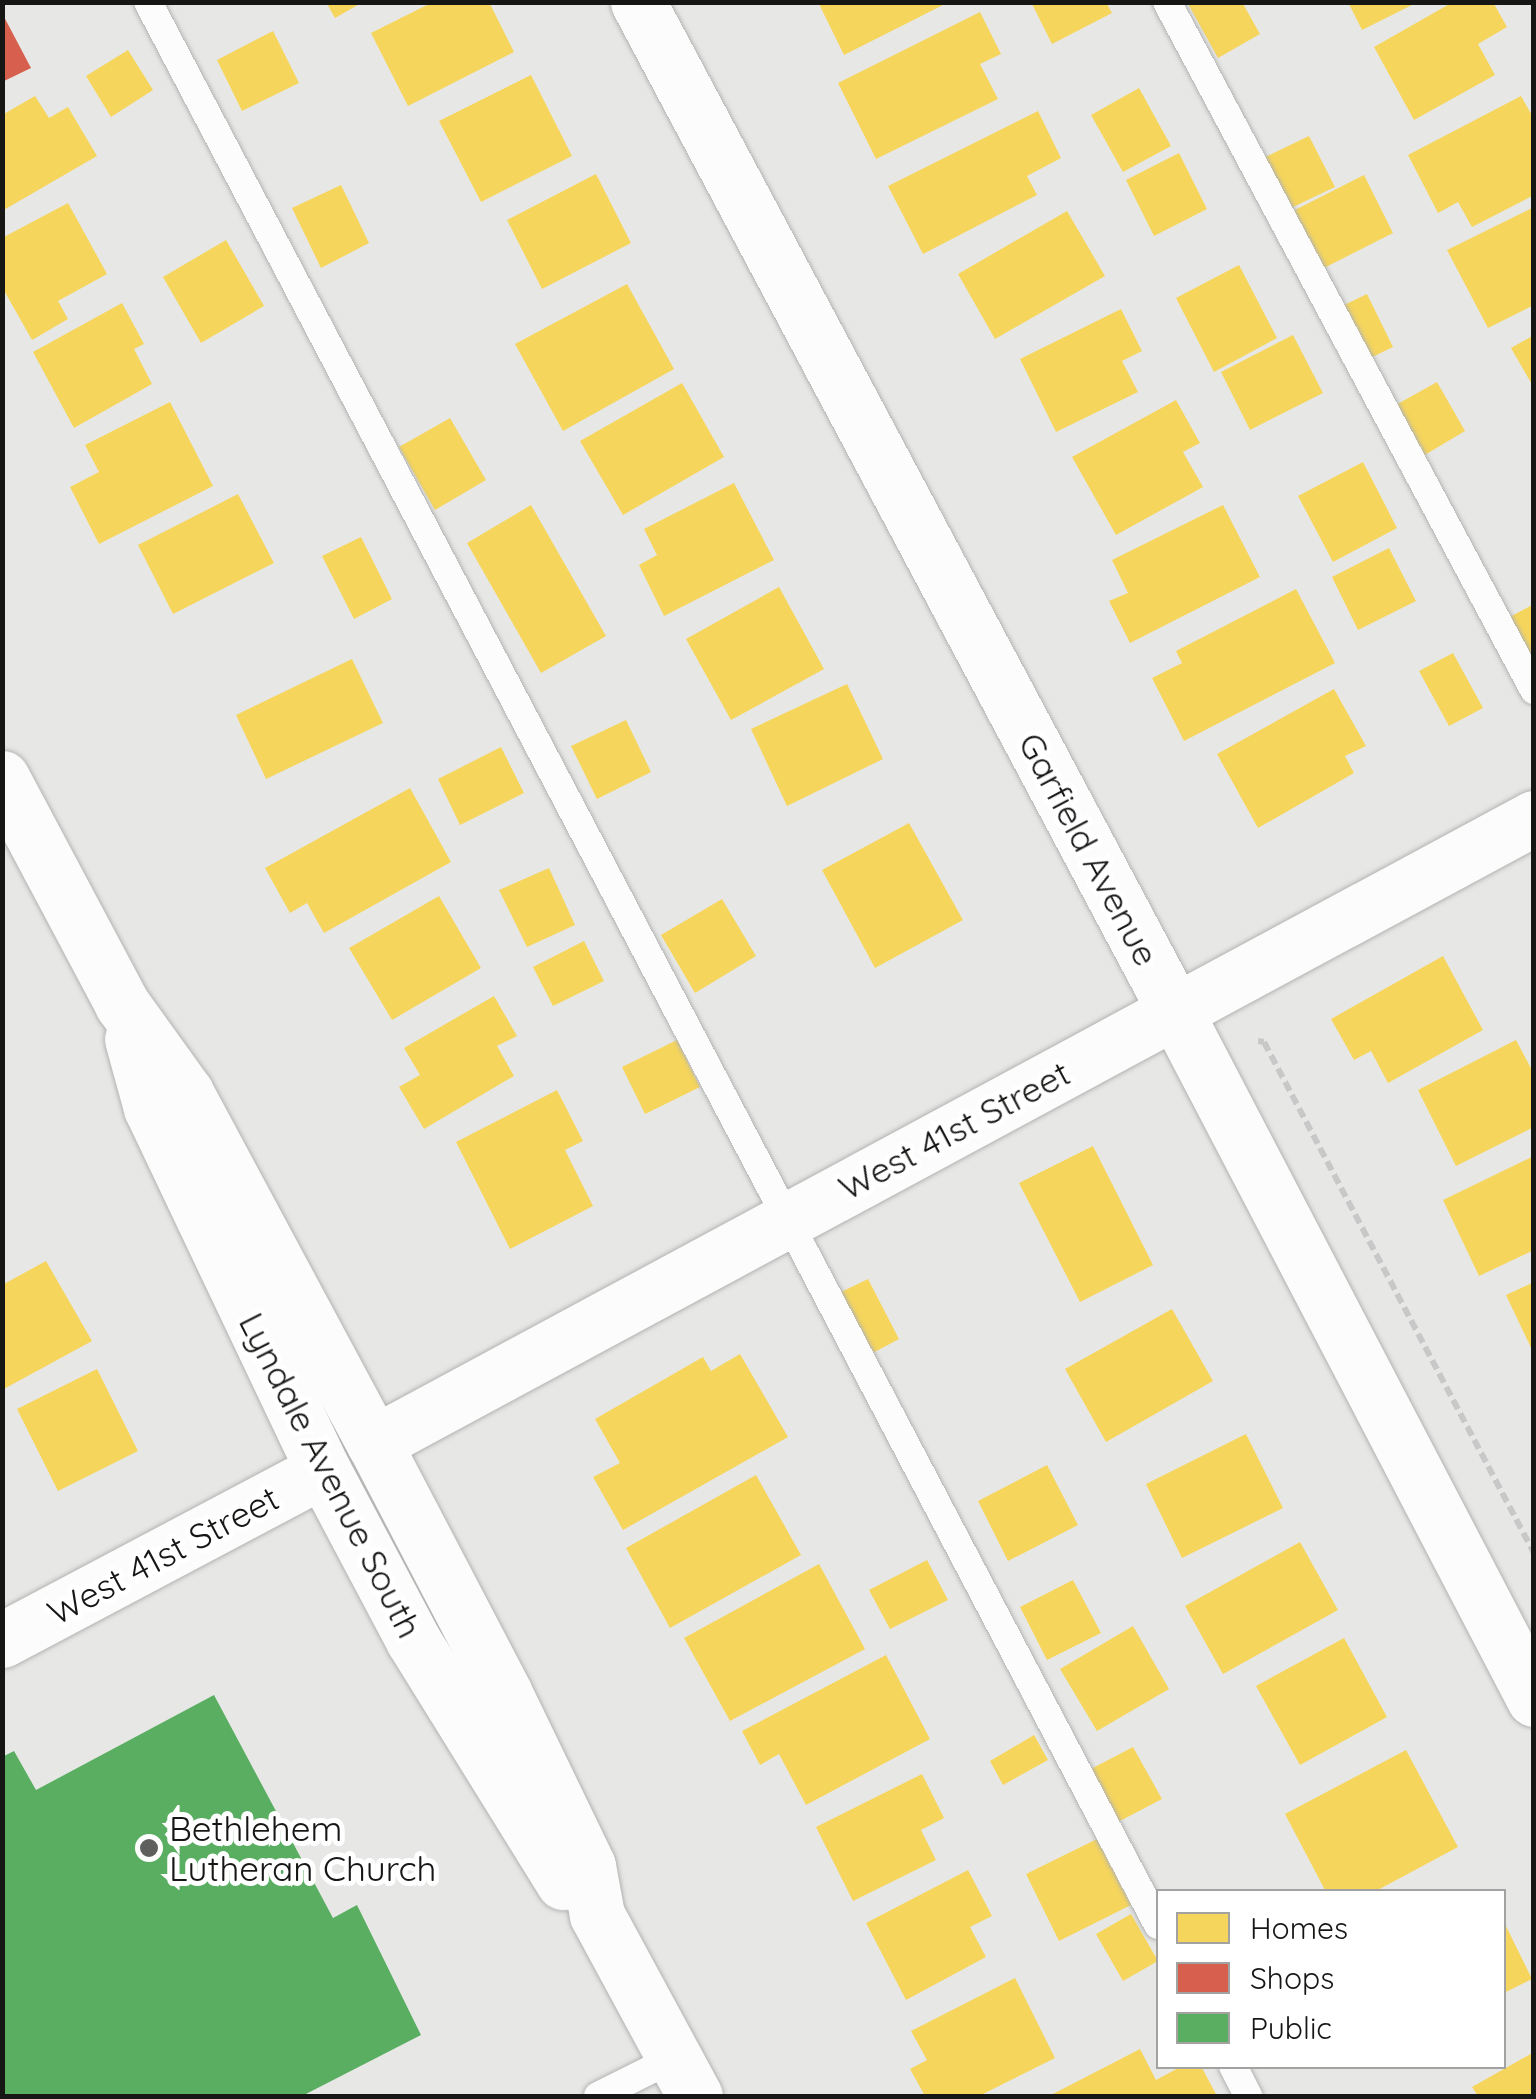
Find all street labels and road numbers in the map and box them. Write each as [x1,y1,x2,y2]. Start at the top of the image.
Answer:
street label: Garfield Avenue [1010,725,1168,973]
street label: West 41st Street [831,1051,1077,1209]
street label: Lyndale Avenue South [231,1305,431,1645]
street label: West 41st Street [40,1476,286,1634]

